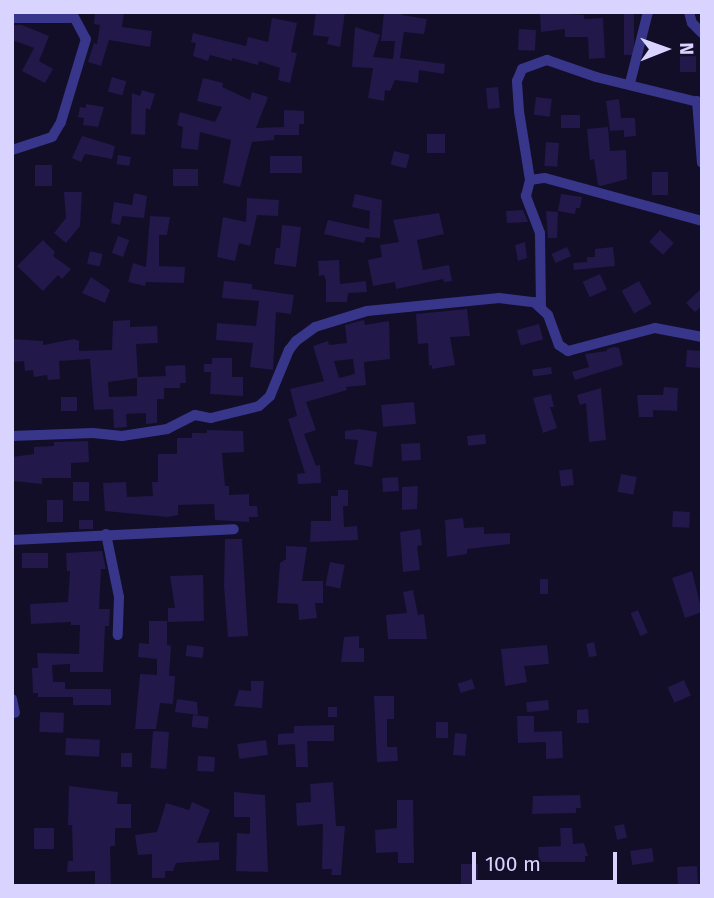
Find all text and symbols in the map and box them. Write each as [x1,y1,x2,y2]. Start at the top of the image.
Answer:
north arrow [630,14,700,84]
text: N [675,42,698,55]
scale bar [476,838,621,882]
text: 100 m [485,851,541,877]

